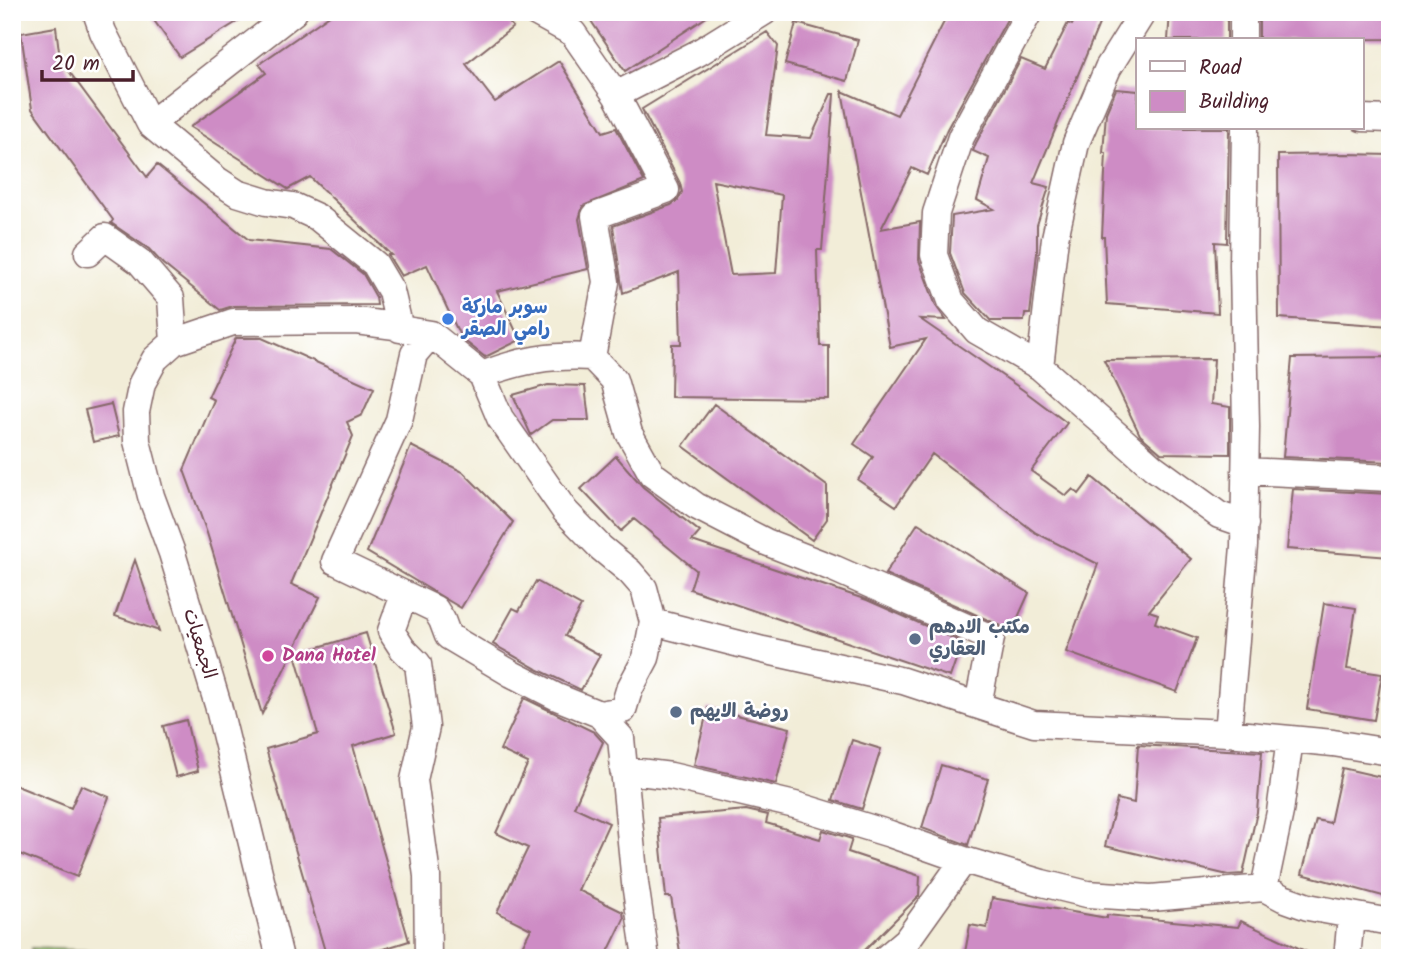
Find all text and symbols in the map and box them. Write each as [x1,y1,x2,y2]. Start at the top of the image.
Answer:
scale bar [42,38,133,82]
legend [1136,38,1364,130]
text: 20 m [52,48,100,81]
text: Road [1199,52,1242,85]
text: Building [1199,86,1269,119]
place label: سوبر ماركة رامي الصقر [460,293,550,345]
marker: سوبر ماركة رامي الصقر [440,311,456,327]
street label: الجمعيات [174,605,224,683]
place label: مكتب الادهم العقاري [929,613,1030,665]
marker: مكتب الادهم العقاري [907,631,923,647]
place label: Dana Hotel [282,641,377,671]
marker: Dana Hotel [260,648,276,664]
place label: روضة الايهم [690,697,789,727]
marker: روضة الايهم [668,704,684,720]

